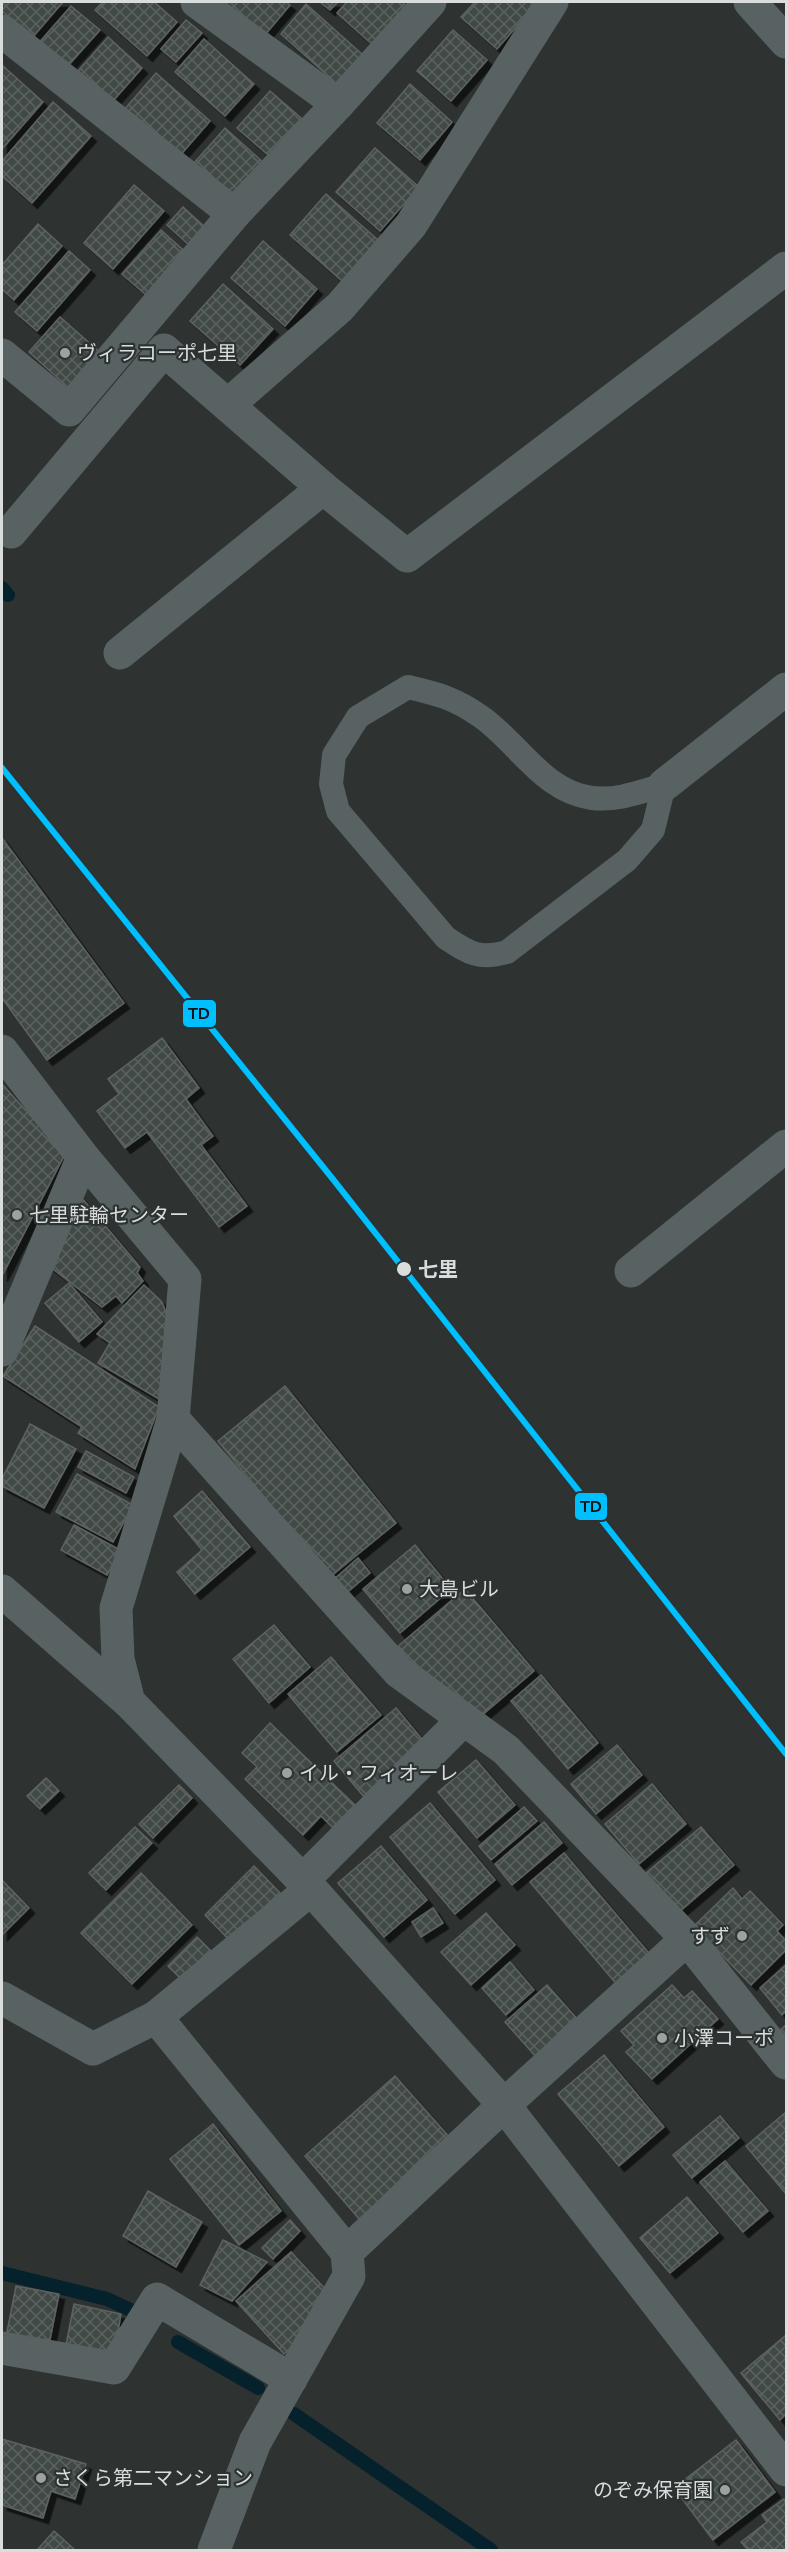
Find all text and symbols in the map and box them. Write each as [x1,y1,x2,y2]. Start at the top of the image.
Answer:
place label: ヴィラコーポ七里 [77,340,237,367]
marker: ヴィラコーポ七里 [58,346,72,360]
line badge: TD [182,999,217,1028]
text: TD [188,1003,210,1025]
place label: 七里駐輪センター [29,1202,189,1229]
marker: 七里駐輪センター [10,1208,24,1222]
place label: 七里 [418,1256,458,1283]
marker: 七里 [395,1260,413,1278]
line badge: TD [574,1492,608,1521]
text: TD [580,1496,602,1518]
place label: 大島ビル [419,1576,499,1603]
marker: 大島ビル [400,1582,414,1596]
place label: イル・フィオーレ [299,1760,459,1787]
marker: イル・フィオーレ [280,1766,294,1780]
place label: すず [690,1923,730,1950]
marker: すず [735,1929,749,1943]
place label: 小澤コーポ [674,2025,774,2052]
marker: 小澤コーポ [655,2031,669,2045]
place label: さくら第二マンション [53,2465,253,2492]
marker: さくら第二マンション [34,2471,48,2485]
place label: のぞみ保育園 [593,2477,713,2504]
marker: のぞみ保育園 [718,2483,732,2497]

